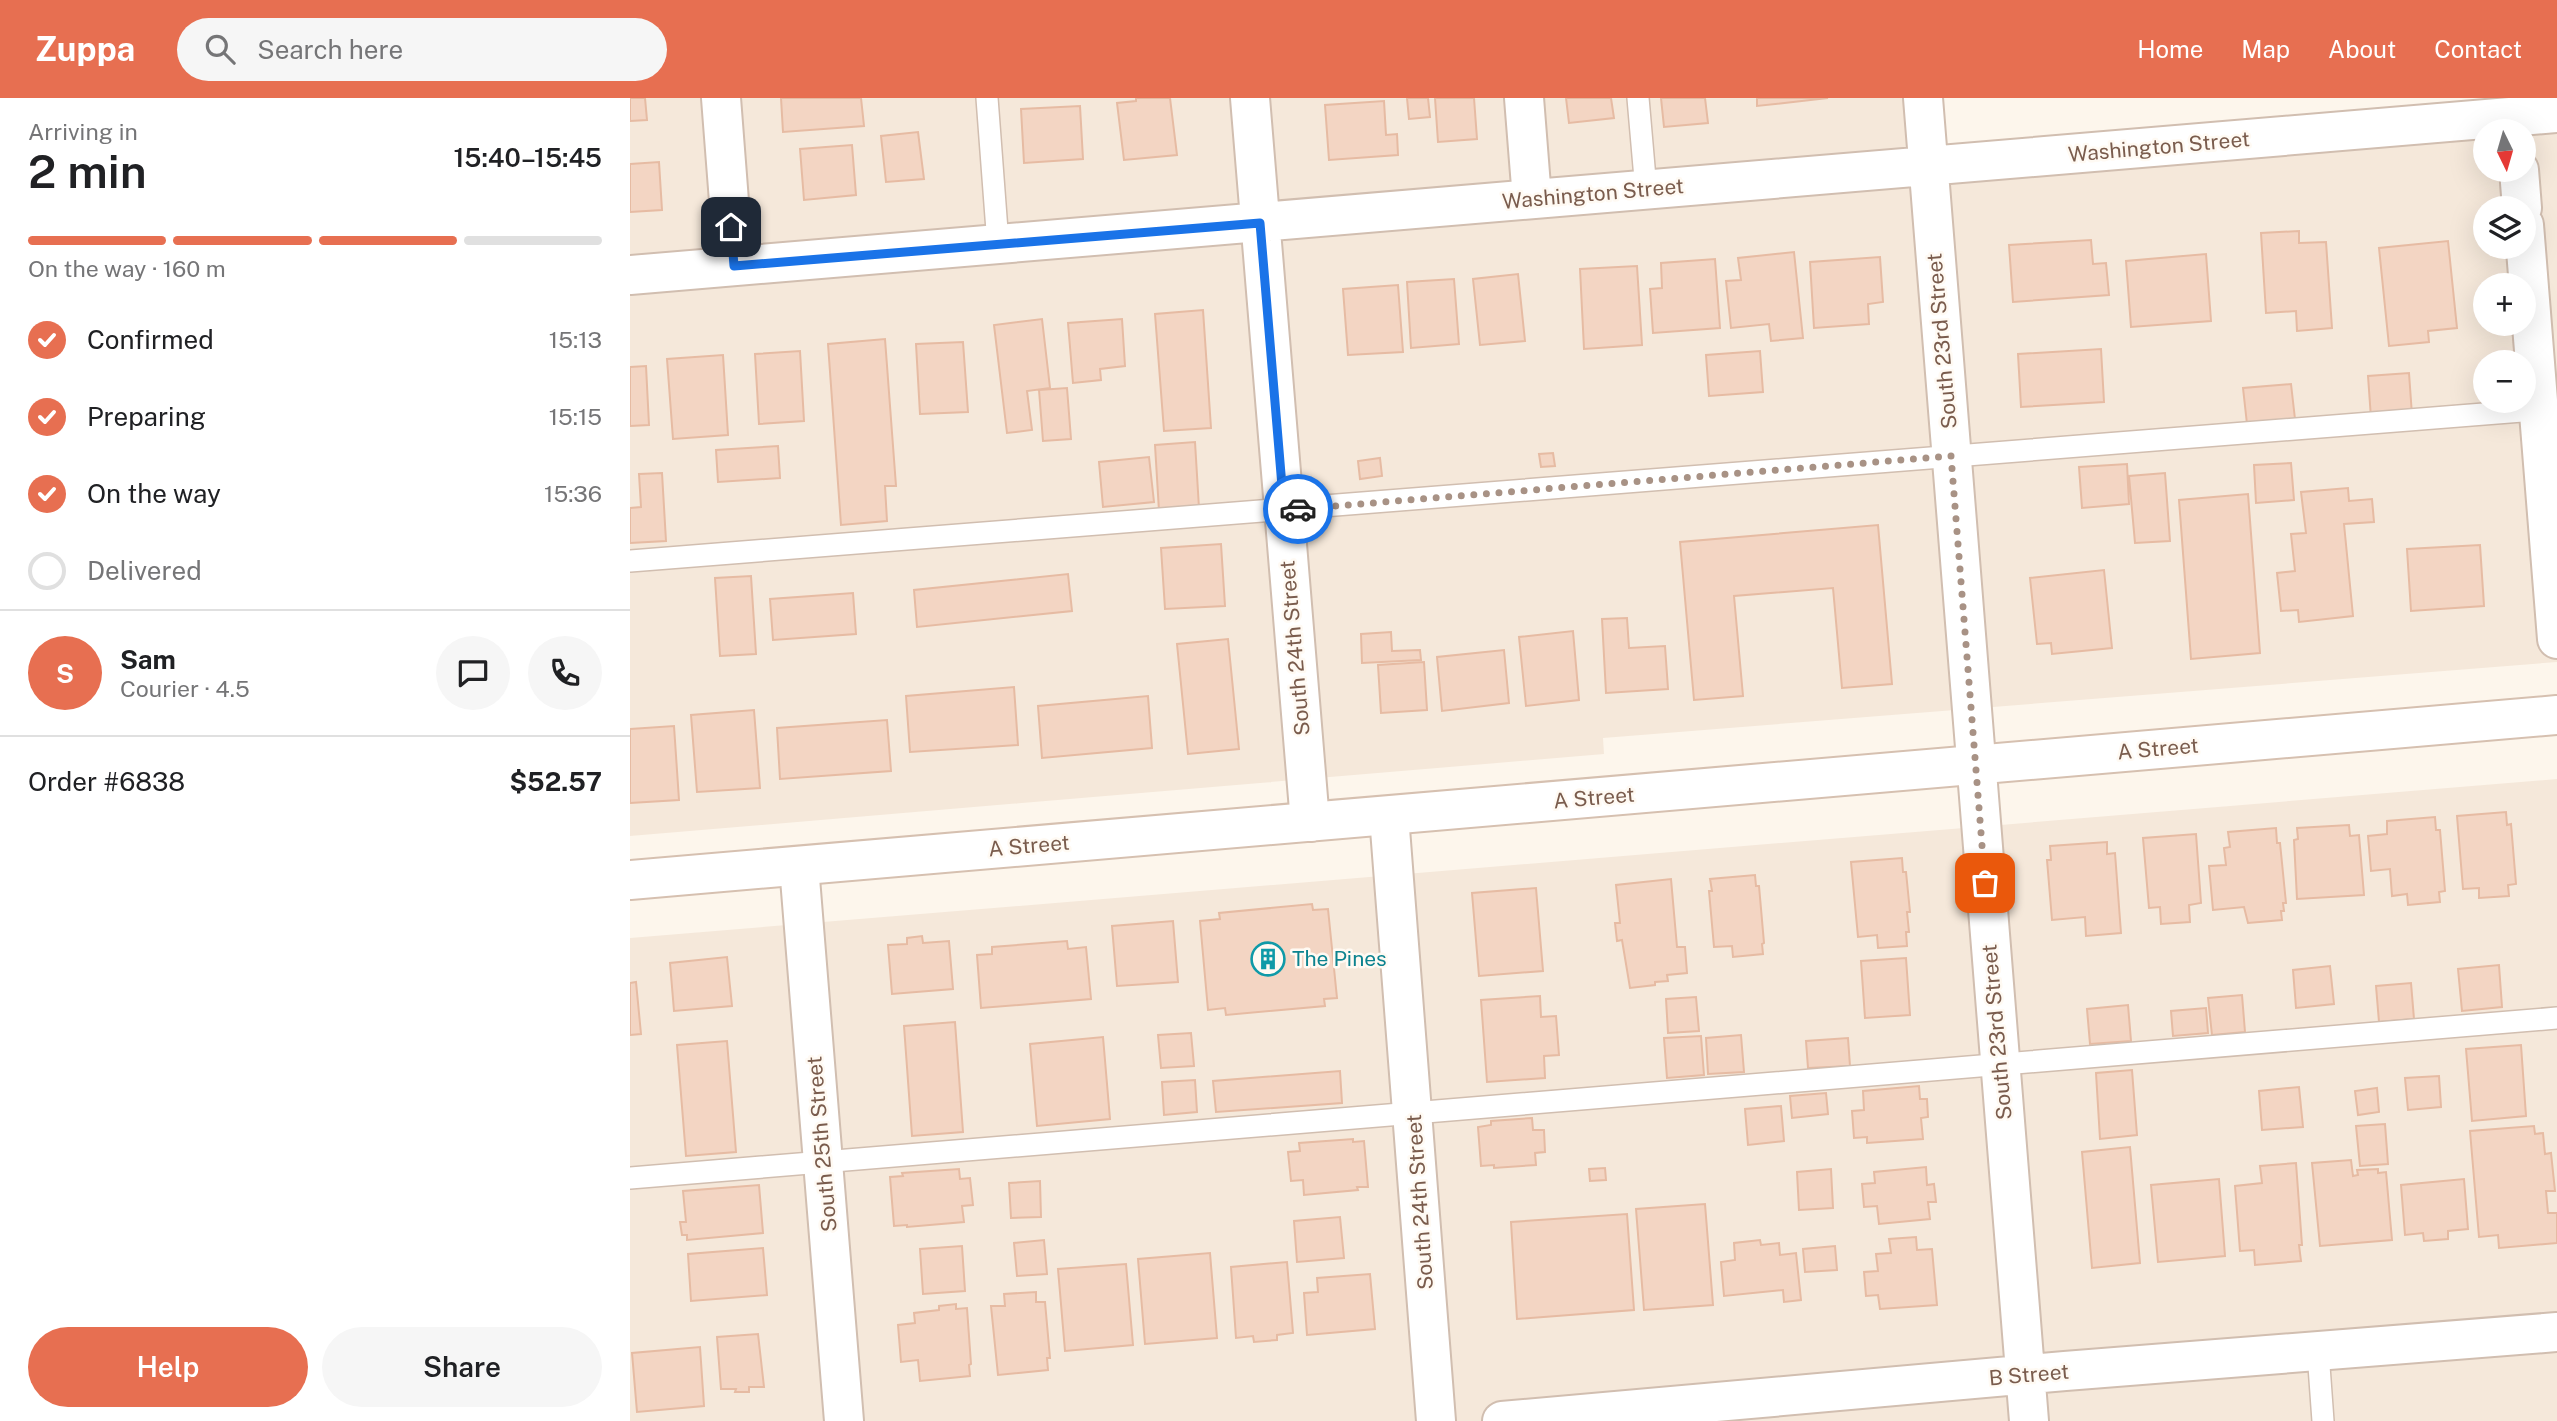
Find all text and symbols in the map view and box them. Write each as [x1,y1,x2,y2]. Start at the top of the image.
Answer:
search box [177,18,667,81]
text: Zuppa [35,30,135,68]
icon: search [201,30,239,68]
text: Search here [257,34,403,65]
text: Home [2137,35,2203,63]
text: Map [2241,35,2290,63]
text: About [2328,35,2396,63]
text: Contact [2434,35,2522,63]
text: Arriving in [28,118,138,145]
north arrow [2473,119,2536,182]
map controls [2473,119,2536,413]
street label: Washington Street [2067,126,2251,167]
text: 15:40–15:45 [453,142,602,173]
text: 2 min [28,144,147,198]
street label: Washington Street [1501,173,1685,214]
button: layers [2473,196,2536,259]
pin [701,197,761,257]
icon: home [712,208,750,246]
street label: South 23rd Street [1921,252,1962,430]
text: On the way · 160 m [28,255,226,282]
button: + [2473,273,2536,336]
icon: check [28,321,66,359]
text: Confirmed [87,324,214,355]
text: 15:13 [549,326,602,353]
button: − [2473,350,2536,413]
icon: check [28,398,66,436]
text: Preparing [87,401,206,432]
text: 15:15 [549,403,602,430]
courier [1263,474,1333,544]
icon: check [28,475,66,513]
text: On the way [87,478,221,509]
text: 15:36 [544,480,602,507]
icon: car [1279,490,1317,528]
text: Delivered [87,555,202,586]
street label: South 24th Street [1274,559,1315,737]
button: chat [436,636,510,710]
button: phone [528,636,602,710]
text: Sam [120,644,176,675]
text: S [56,658,74,689]
text: Courier · 4.5 [120,675,250,702]
street label: A Street [2116,733,2200,764]
text: Order #6838 [28,766,185,797]
text: $52.57 [509,766,602,797]
street label: A Street [1552,782,1636,813]
street label: A Street [987,830,1071,861]
pin [1955,853,2015,913]
icon: bag [1966,864,2004,902]
building icon: The Pines [1249,940,1287,978]
street label: South 23rd Street [1976,943,2017,1121]
place label: The Pines [1292,946,1387,971]
street label: South 25th Street [801,1055,842,1233]
street label: South 24th Street [1401,1113,1438,1291]
button: Help [28,1327,308,1407]
button: Share [322,1327,602,1407]
street label: B Street [1988,1359,2070,1390]

